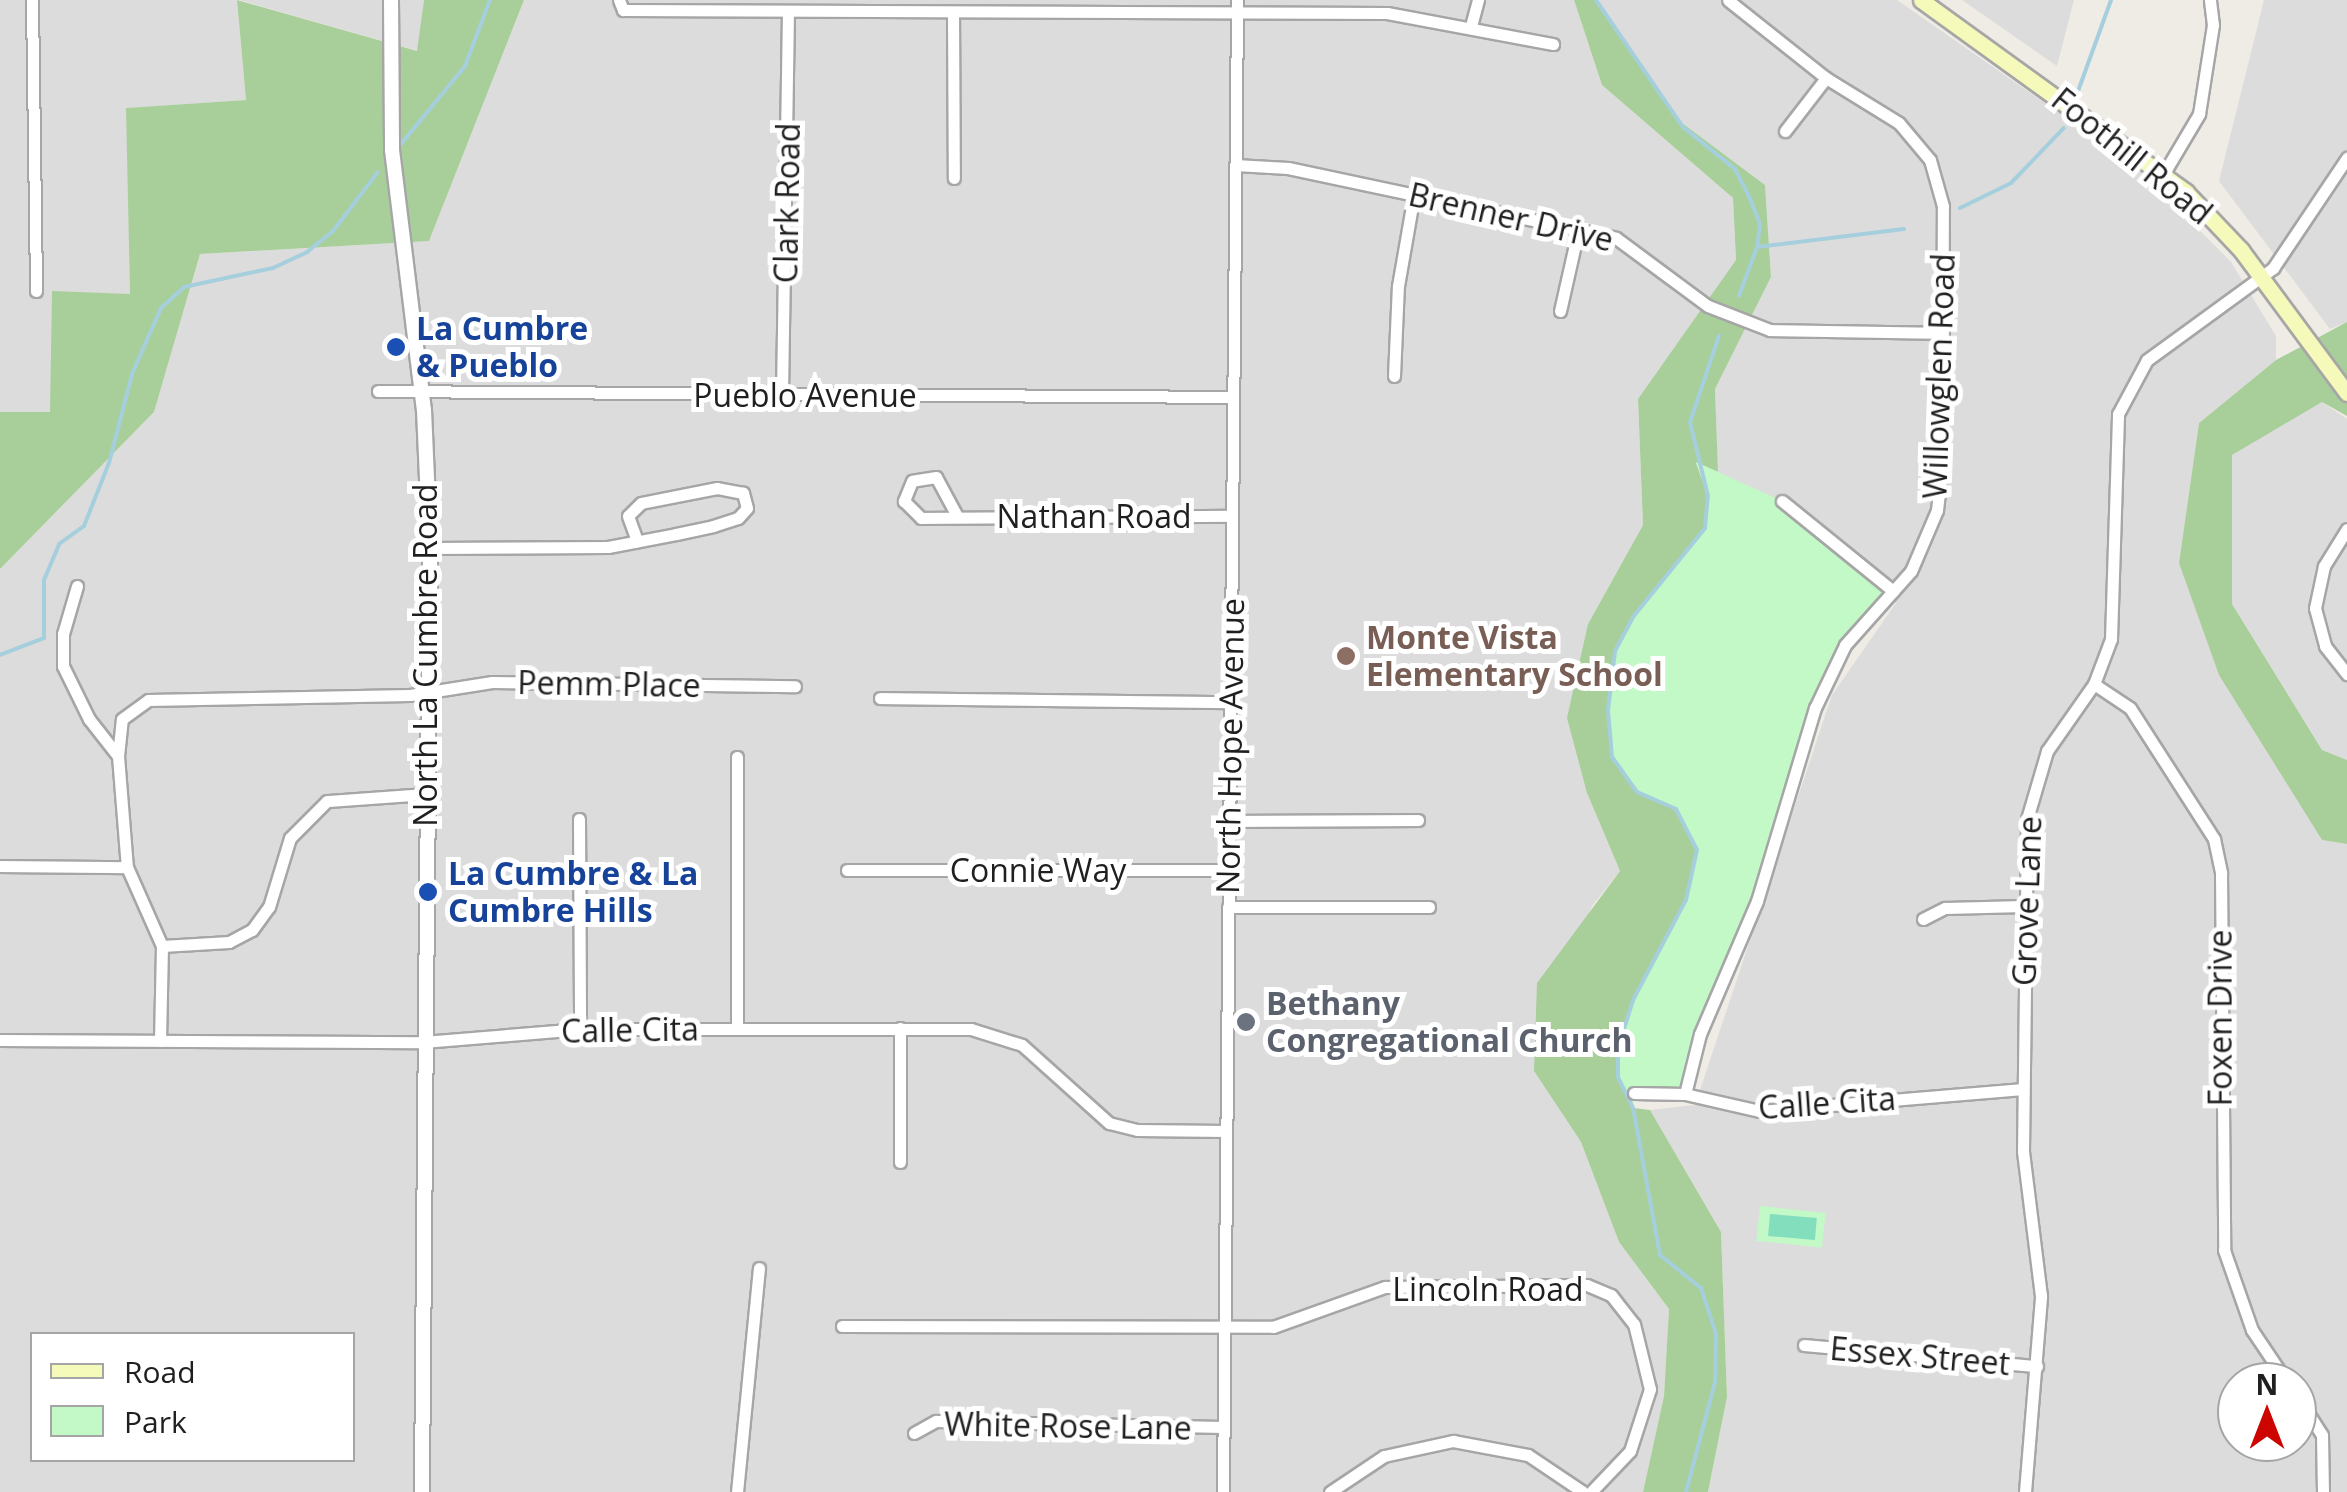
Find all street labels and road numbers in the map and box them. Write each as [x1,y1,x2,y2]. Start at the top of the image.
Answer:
street label: Foothill Road [2044,80,2220,232]
street label: Clark Road [766,122,808,284]
street label: Brenner Drive [1405,175,1617,259]
street label: Willowglen Road [1916,253,1962,499]
street label: Pueblo Avenue [693,376,917,414]
street label: North La Cumbre Road [406,483,444,827]
street label: Nathan Road [997,497,1191,535]
street label: North Hope Avenue [1208,598,1252,894]
street label: Pemm Place [517,663,701,705]
street label: Grove Lane [2005,815,2049,987]
street label: Connie Way [950,851,1126,889]
street label: Foxen Drive [2201,930,2239,1106]
street label: Calle Cita [561,1010,699,1050]
street label: Calle Cita [1757,1079,1897,1127]
street label: Lincoln Road [1392,1270,1584,1308]
street label: Essex Street [1828,1329,2012,1383]
street label: White Rose Lane [944,1405,1192,1447]

